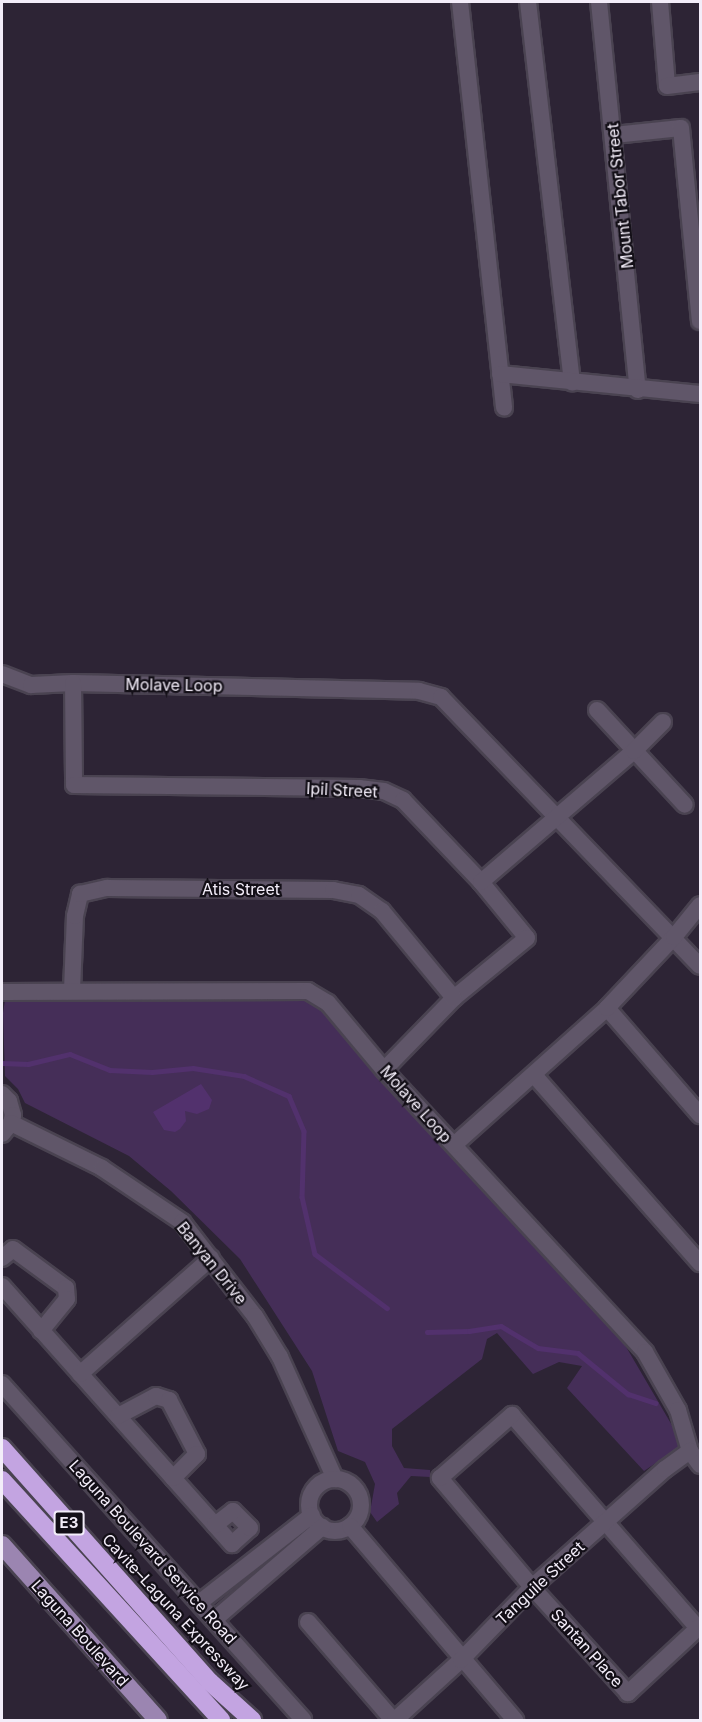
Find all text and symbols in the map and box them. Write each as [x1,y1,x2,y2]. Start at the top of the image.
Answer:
street label: Mount Tabor Street [603,122,637,270]
street label: Molave Loop [125,675,223,695]
street label: Ipil Street [306,779,378,801]
street label: Atis Street [202,879,280,899]
street label: Molave Loop [376,1061,456,1147]
street label: Banyan Drive [173,1218,251,1308]
street label: Laguna Boulevard Service Road [65,1456,241,1648]
road number: E3 [52,1511,86,1535]
street label: Cavite–Laguna Expressway [98,1530,254,1694]
street label: Tanguile Street [492,1537,588,1629]
street label: Laguna Boulevard [27,1576,133,1690]
street label: Santan Place [547,1605,627,1691]

